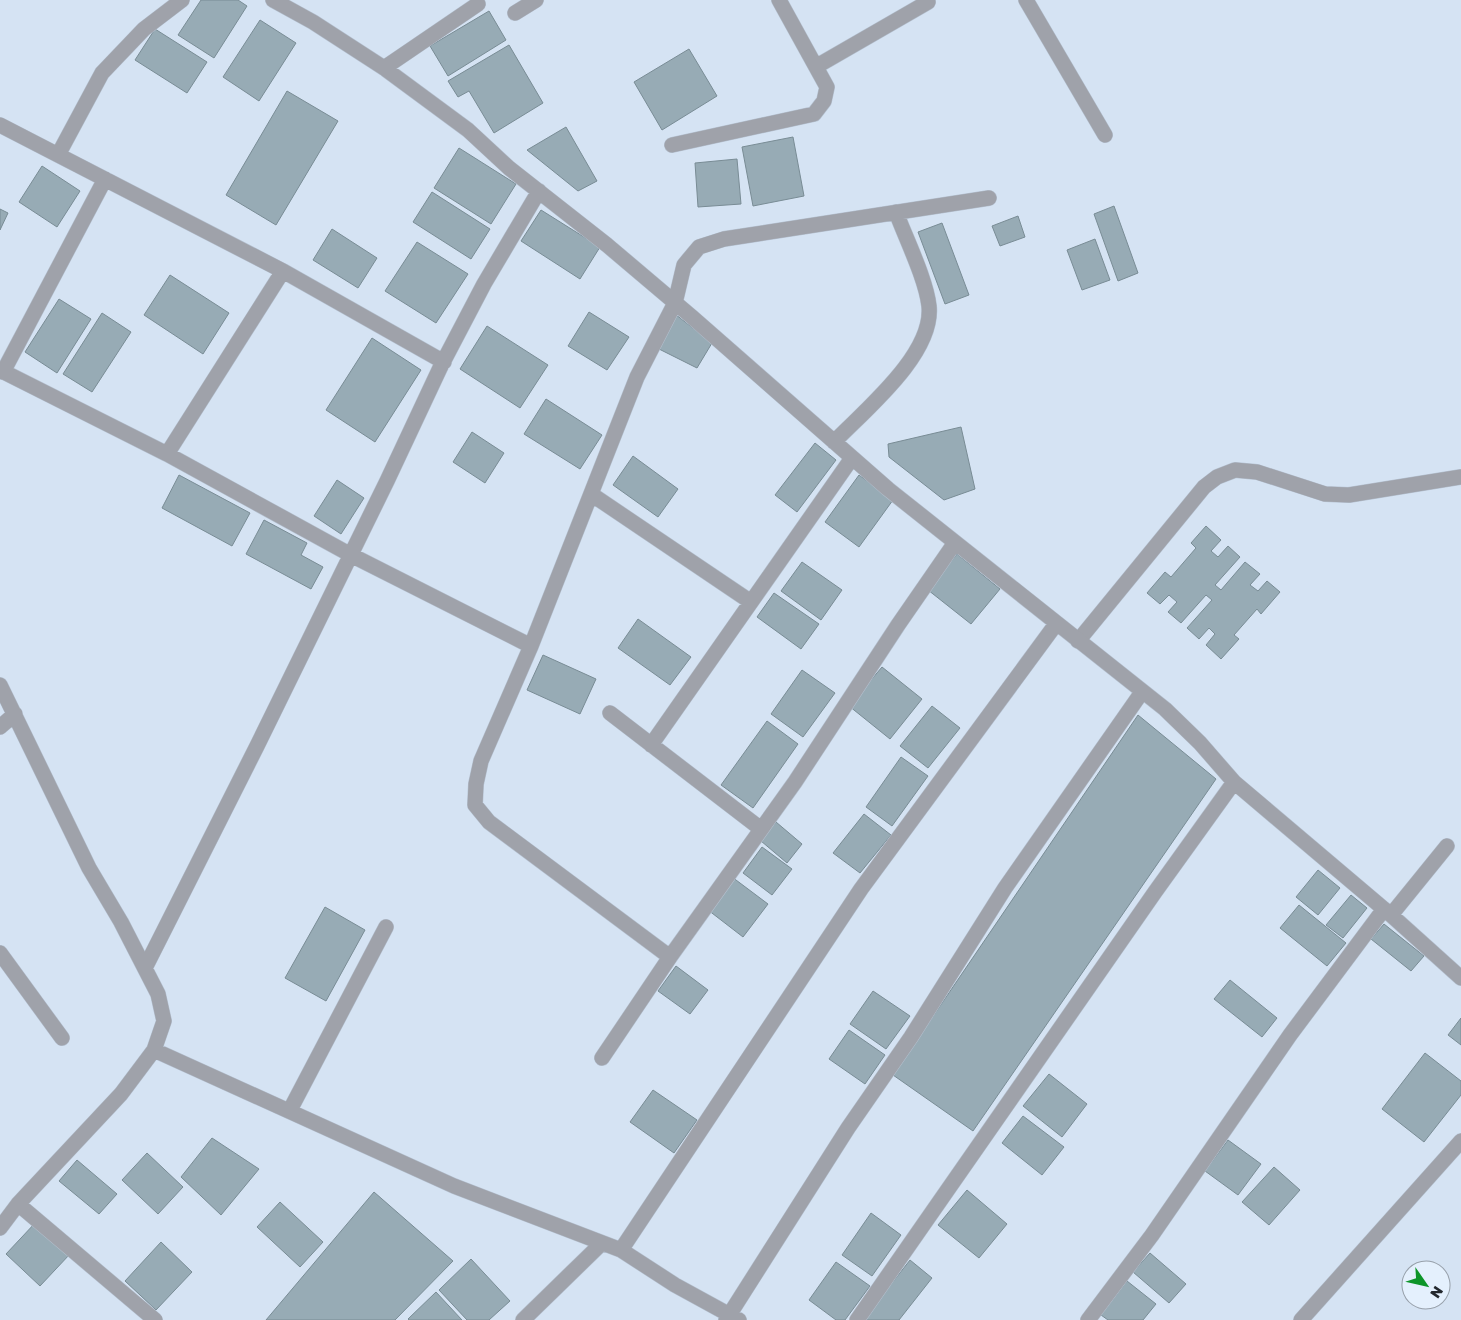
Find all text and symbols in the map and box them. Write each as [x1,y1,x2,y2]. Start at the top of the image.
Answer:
north arrow [1401,1260,1451,1310]
text: N [1427,1283,1447,1302]

